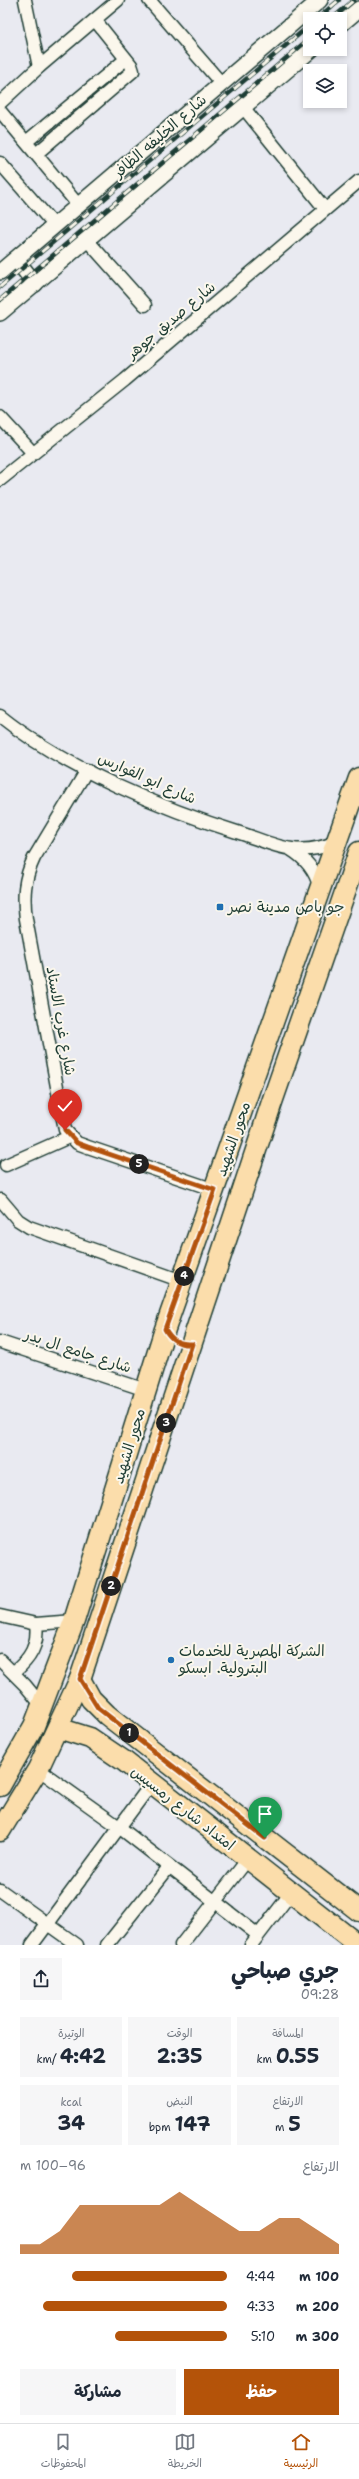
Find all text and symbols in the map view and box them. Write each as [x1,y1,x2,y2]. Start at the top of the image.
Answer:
map controls [303,12,347,108]
button: locate [303,12,347,56]
button: layers [303,64,347,108]
street label: شارع الخليفه الظافر [108,90,211,183]
street label: شارع صديق جوهر [121,277,220,364]
street label: شارع ابو الفوارس [95,747,199,809]
place label: جو باص مدينة نصر [226,897,345,917]
marker: جو باص مدينة نصر [215,902,225,912]
street label: شارع غرب الاستاد [42,965,80,1077]
pin [48,1089,82,1130]
icon: check [54,1095,76,1117]
street label: محور الشهيد [211,1099,255,1179]
pin: 5 [129,1154,149,1174]
text: 5 [136,1156,142,1171]
pin: 4 [174,1266,194,1286]
text: 4 [180,1268,188,1283]
street label: شارع جامع ال بدر [21,1324,134,1379]
street label: محور الشهيد [108,1406,150,1486]
pin: 3 [156,1413,176,1433]
text: 3 [162,1415,170,1430]
pin: 2 [101,1576,121,1596]
text: 2 [107,1578,115,1593]
place label: الشركة المصرية للخدمات البترولية. ابسكو [178,1641,325,1678]
marker: الشركة المصرية للخدمات البترولية. ابسكو [166,1655,176,1665]
pin: 1 [119,1723,139,1743]
text: 1 [126,1725,132,1740]
street label: امتداد شارع رمسيس [127,1761,239,1855]
pin [248,1797,282,1838]
icon: arrive [254,1803,276,1825]
text: جري صباحي [231,1956,339,1985]
button: share [20,1958,62,2000]
text: 09:28 [301,1986,339,2003]
text: الوتيرة [58,2026,84,2041]
text: الوقت [167,2026,192,2041]
text: المسافة [272,2026,304,2041]
text: 4:42 [60,2043,106,2069]
text: 2:35 [157,2043,203,2069]
text: 0.55 [276,2043,319,2069]
text: /km [36,2052,60,2067]
text: km [256,2052,276,2067]
text: النبض [166,2094,193,2109]
text: الارتفاع [272,2094,303,2109]
text: kcal [60,2095,82,2110]
text: 34 [57,2110,85,2136]
text: 147 [175,2111,210,2137]
text: 5 [288,2111,301,2137]
text: bpm [149,2120,175,2135]
text: m [275,2120,288,2135]
text: 96–100 m [20,2157,86,2174]
text: الارتفاع [303,2158,339,2175]
text: 4:44 [246,2268,275,2285]
text: 100 m [299,2268,339,2285]
text: 4:33 [246,2298,275,2315]
text: 200 m [296,2298,339,2315]
text: 5:10 [251,2328,275,2345]
text: 300 m [295,2328,339,2345]
button: مشاركة [20,2369,176,2415]
button: حفظ [184,2369,339,2415]
tab: المحفوظات [41,2431,86,2473]
tab: الخريطة [168,2431,202,2473]
tab: الرئيسية [284,2431,318,2473]

